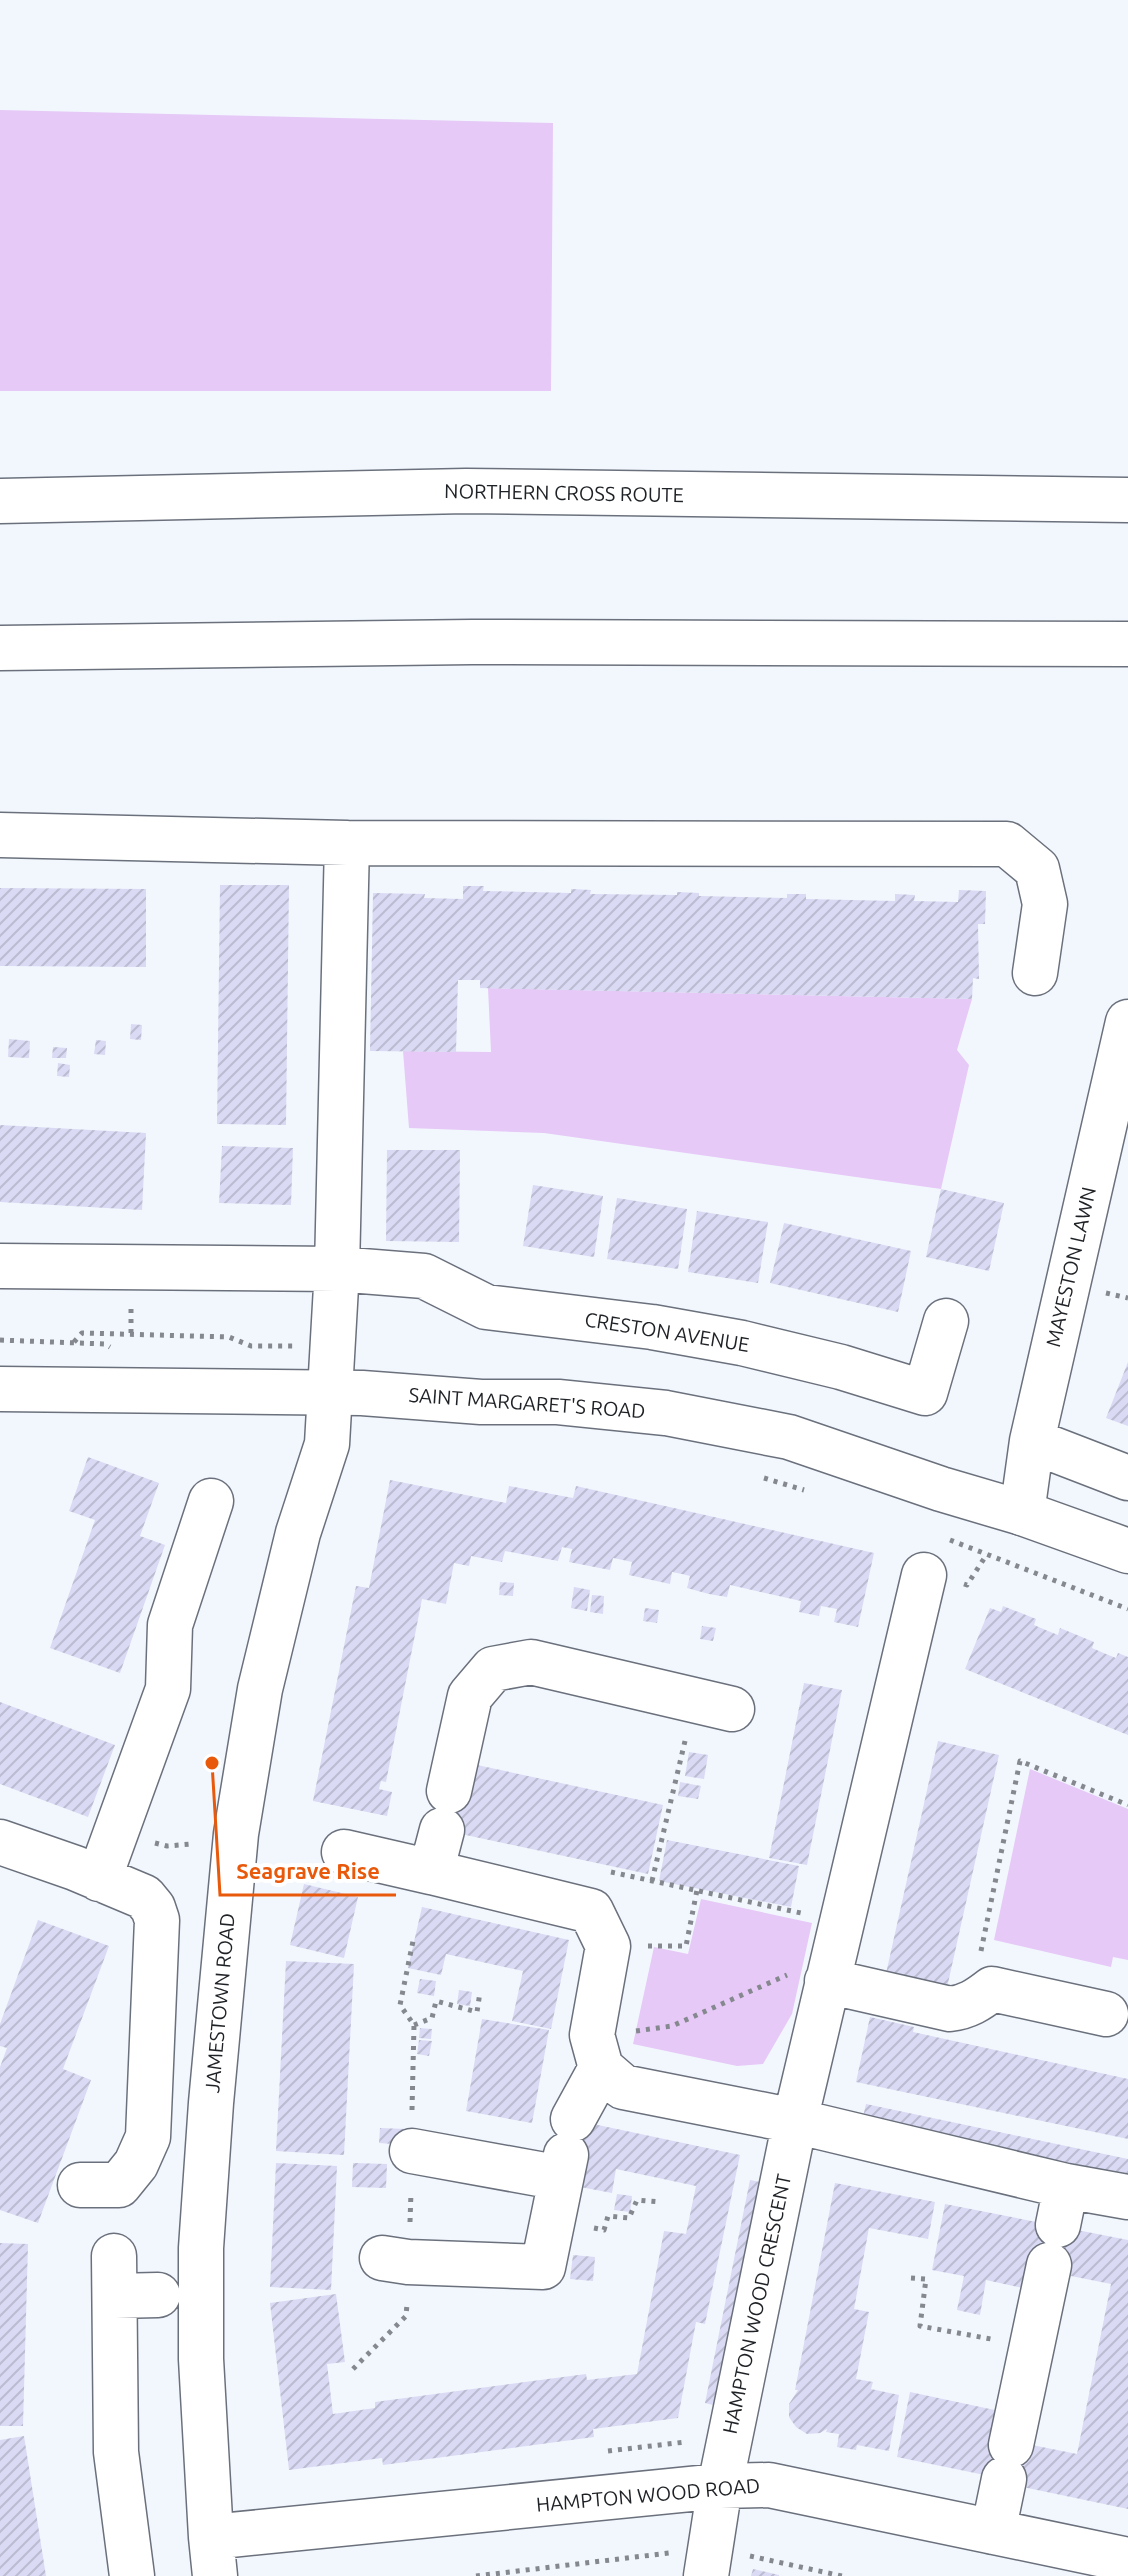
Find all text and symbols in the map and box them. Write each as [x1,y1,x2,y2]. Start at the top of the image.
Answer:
street label: NORTHERN CROSS ROUTE [444,479,684,506]
street label: MAYESTON LAWN [1041,1185,1100,1349]
street label: CRESTON AVENUE [583,1307,751,1356]
street label: SAINT MARGARET'S ROAD [408,1383,646,1422]
callout: Seagrave Rise [220,1849,396,1895]
text: Seagrave Rise [236,1858,380,1883]
street label: JAMESTOWN ROAD [200,1912,239,2094]
street label: HAMPTON WOOD CRESCENT [718,2172,795,2436]
street label: HAMPTON WOOD ROAD [535,2473,761,2516]

